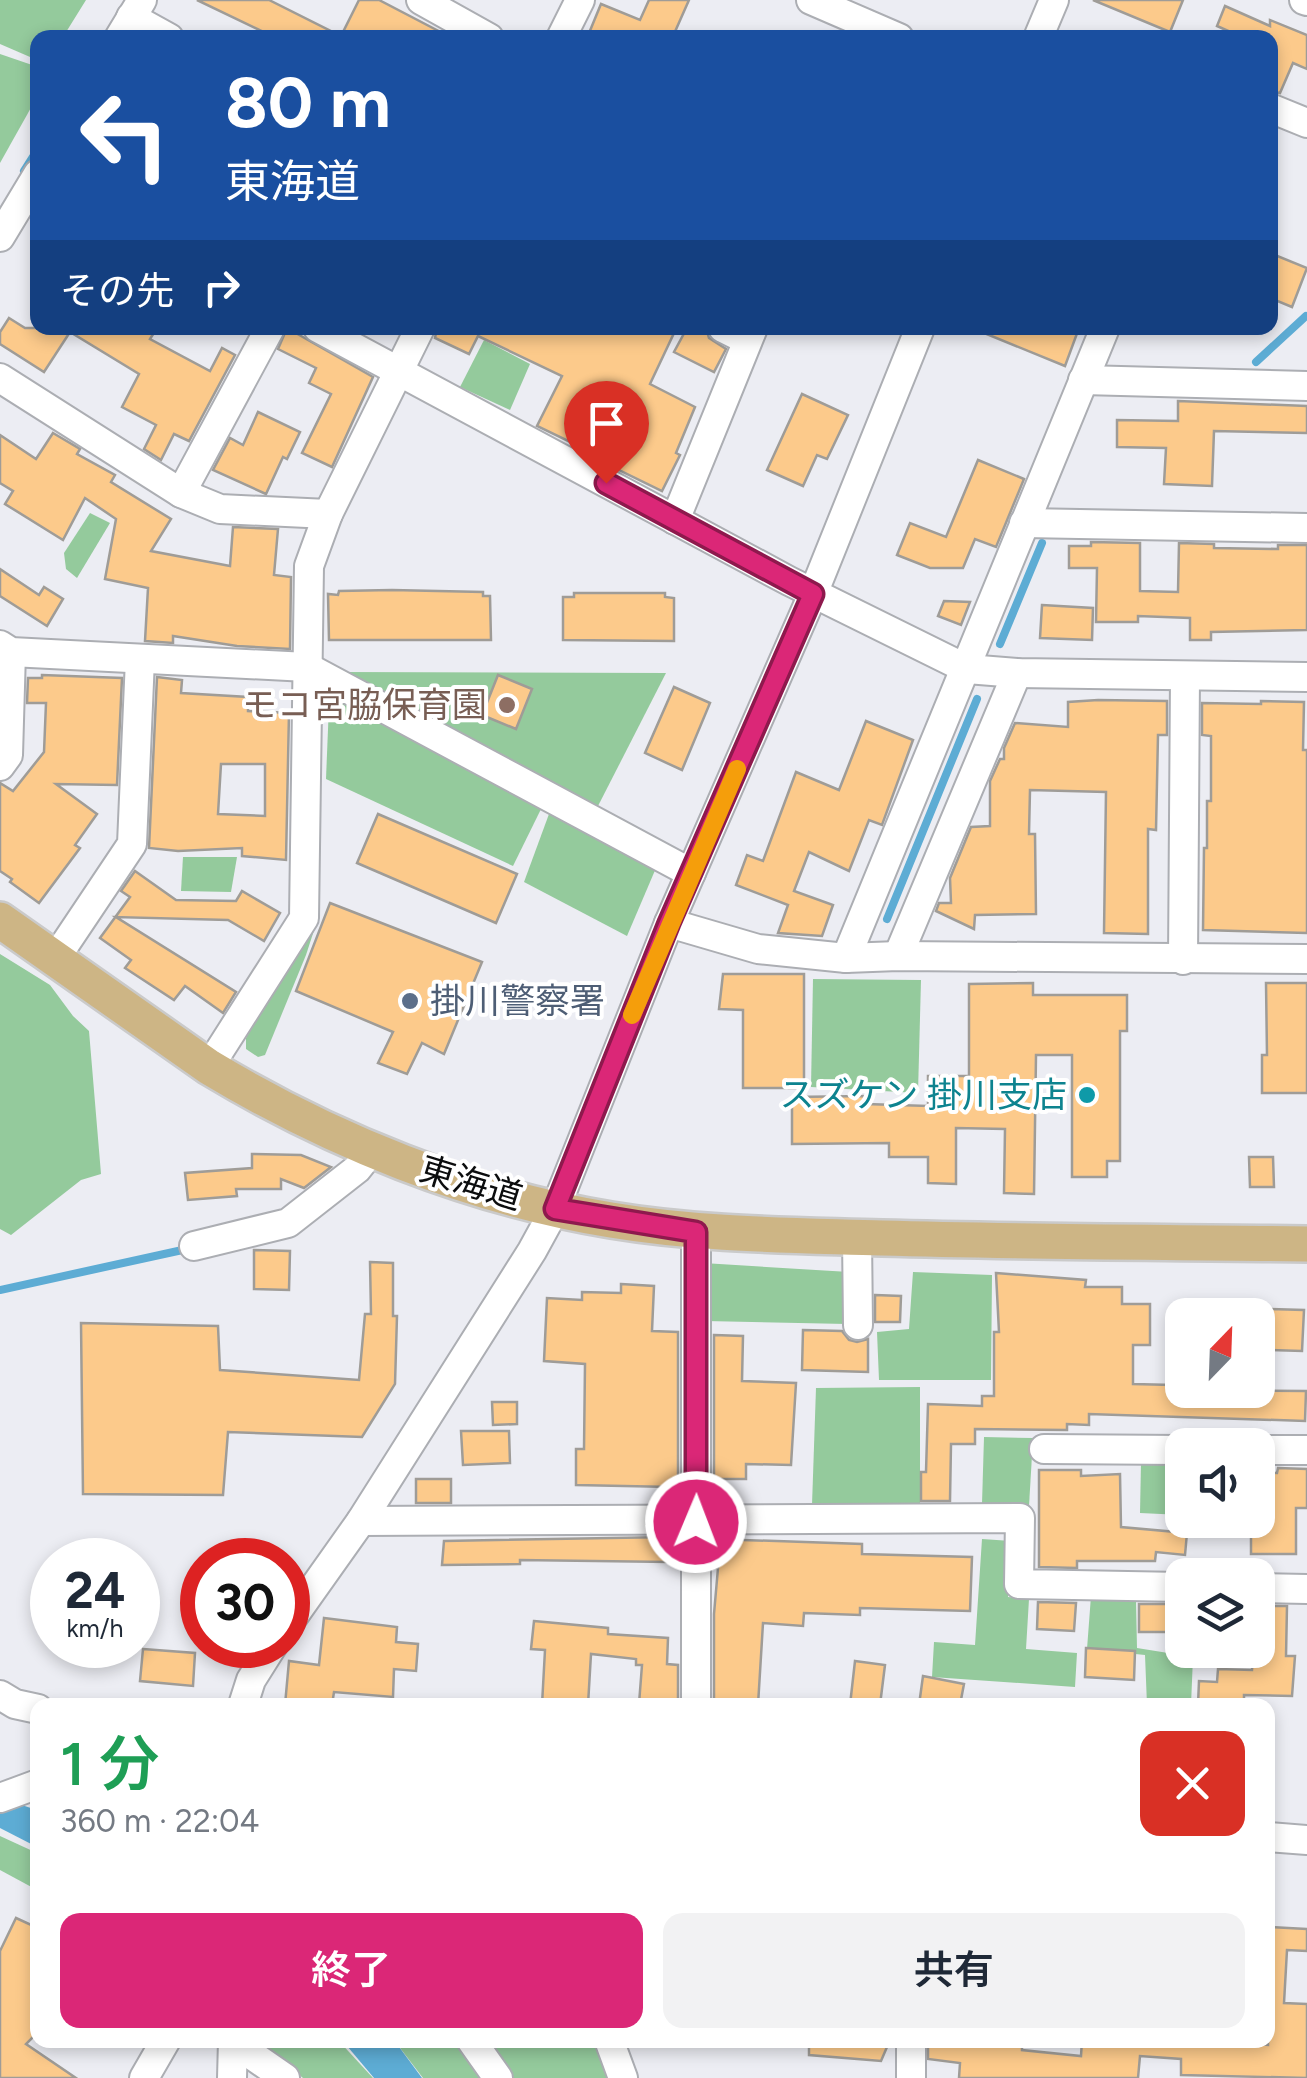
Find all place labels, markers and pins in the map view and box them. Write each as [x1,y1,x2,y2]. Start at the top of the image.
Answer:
pin [564,381,649,484]
place label: モコ宮脇保育園 [242,684,487,726]
marker: モコ宮脇保育園 [496,694,518,716]
place label: 掛川警察署 [430,980,605,1022]
marker: 掛川警察署 [399,990,421,1012]
place label: スズケン 掛川支店 [779,1074,1067,1116]
marker: スズケン 掛川支店 [1076,1084,1098,1106]

